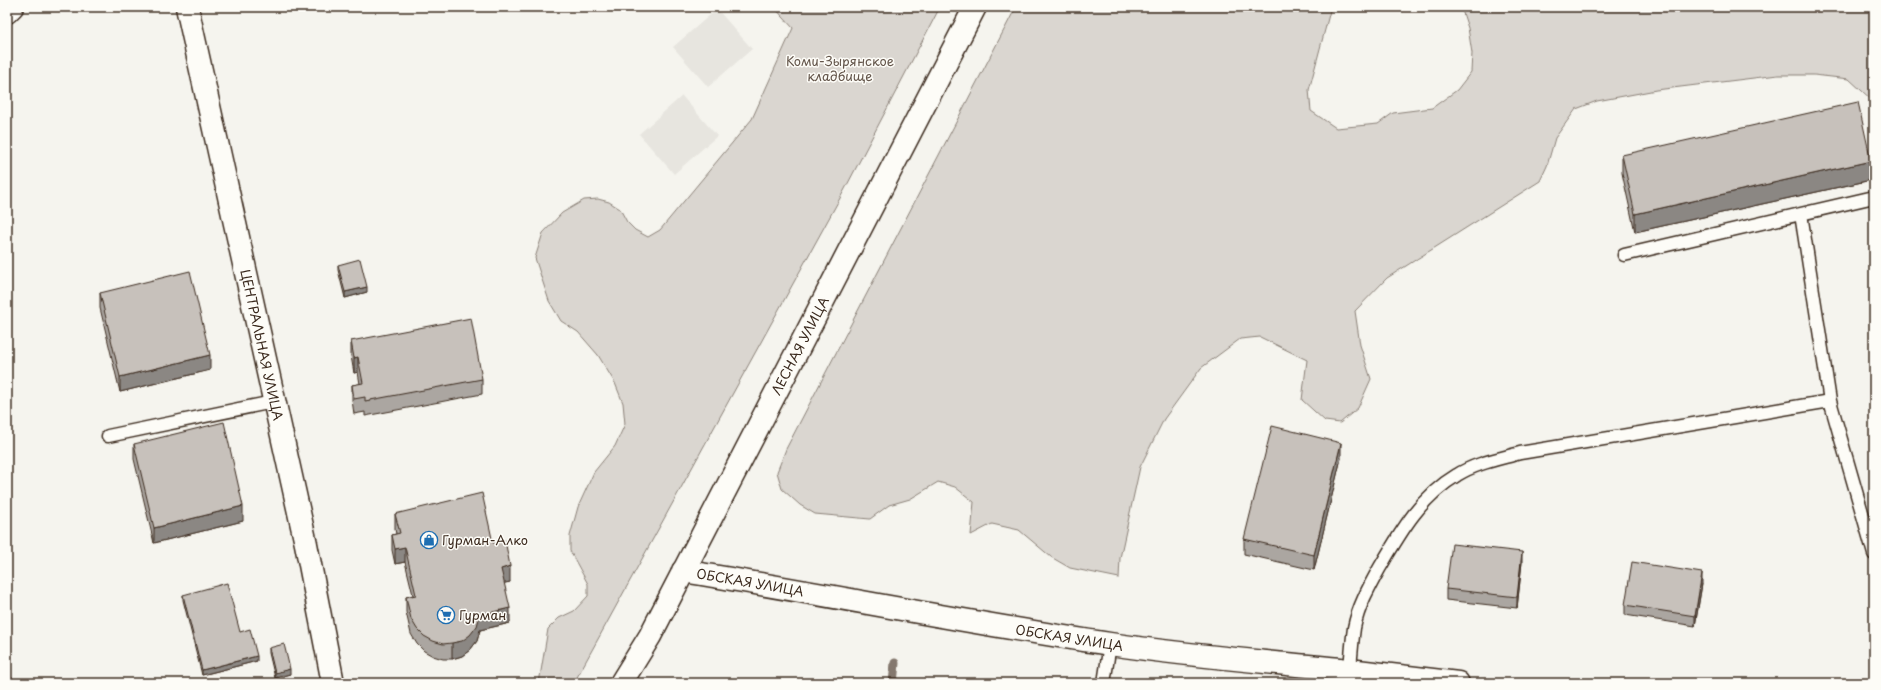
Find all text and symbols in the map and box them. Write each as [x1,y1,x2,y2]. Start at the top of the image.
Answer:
park label: Коми-Зырянское кладбище [786,51,894,85]
street label: ЦЕНТРАЛЬНАЯ УЛИЦА [236,267,288,422]
street label: ЛЕСНАЯ УЛИЦА [766,293,833,398]
shop icon: Гурман-Алко [419,530,439,550]
place label: Гурман-Алко [442,530,528,549]
street label: ОБСКАЯ УЛИЦА [695,563,805,600]
supermarket icon: Гурман [436,605,456,625]
place label: Гурман [459,605,506,624]
street label: ОБСКАЯ УЛИЦА [1014,619,1124,655]

